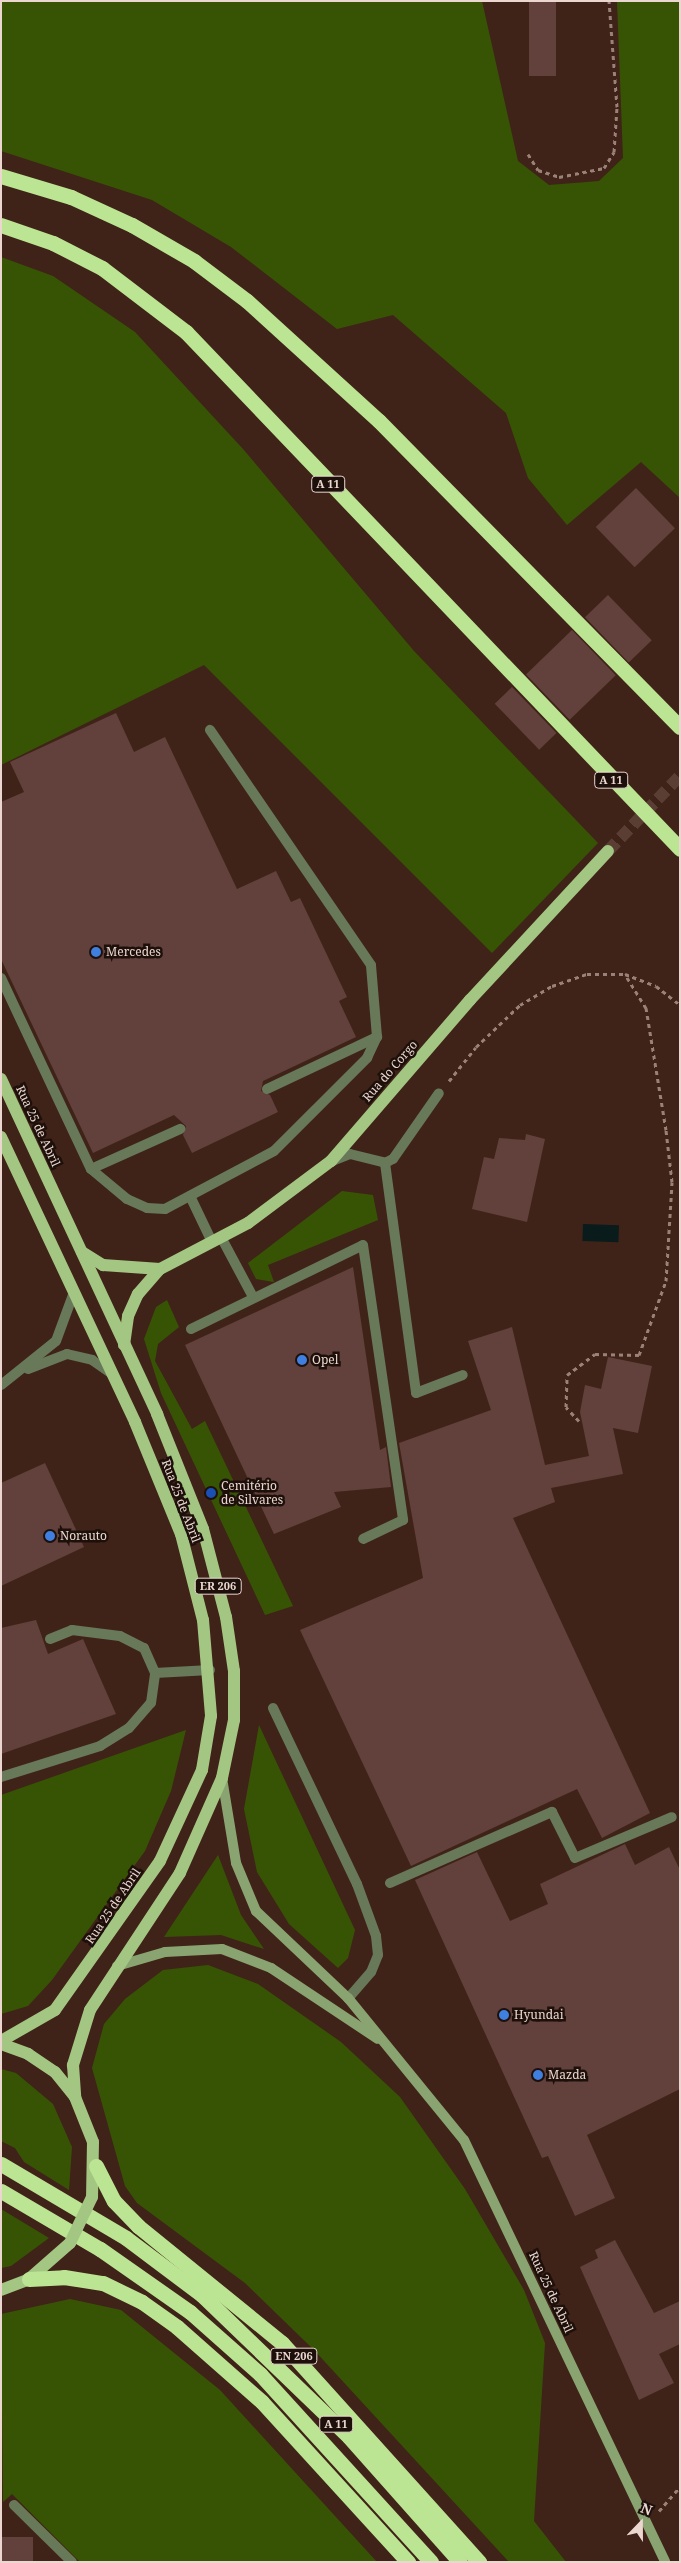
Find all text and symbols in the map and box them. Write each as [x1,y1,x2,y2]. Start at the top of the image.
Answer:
road number: A 11 [310,476,346,492]
road number: A 11 [594,772,628,788]
place label: Mercedes [106,945,161,959]
marker: Mercedes [90,946,102,958]
street label: Rua do Corgo [360,1038,420,1104]
street label: Rua 25 de Abril [13,1083,63,1169]
place label: Opel [312,1353,338,1367]
marker: Opel [296,1354,308,1366]
street label: Rua 25 de Abril [159,1457,203,1545]
place label: Cemitério de Silvares [221,1479,283,1507]
marker: Cemitério de Silvares [205,1487,217,1499]
place label: Norauto [60,1529,107,1543]
marker: Norauto [44,1530,56,1542]
road number: ER 206 [194,1578,242,1594]
street label: Rua 25 de Abril [82,1866,144,1946]
place label: Hyundai [514,2008,564,2022]
marker: Hyundai [498,2009,510,2021]
place label: Mazda [548,2068,586,2082]
marker: Mazda [532,2069,544,2081]
street label: Rua 25 de Abril [526,2249,576,2335]
road number: EN 206 [270,2348,318,2364]
road number: A 11 [318,2416,354,2432]
north arrow [616,2498,666,2548]
text: N [638,2498,655,2520]

